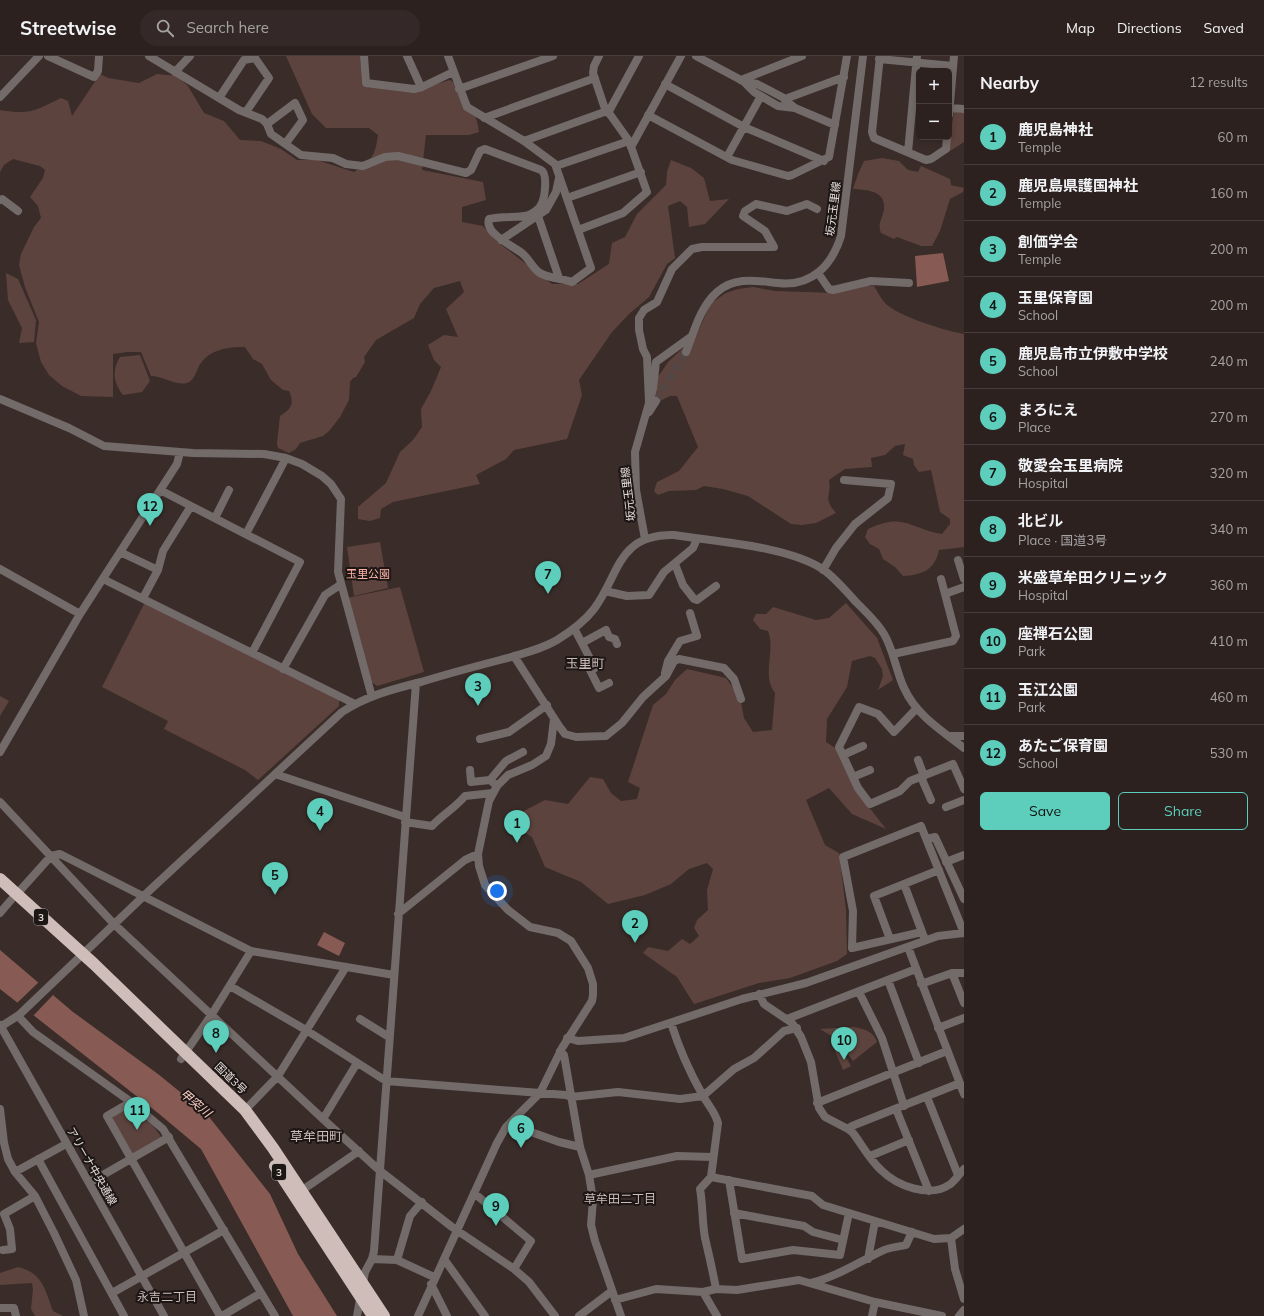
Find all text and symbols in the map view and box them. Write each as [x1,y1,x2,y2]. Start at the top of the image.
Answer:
search box [140,10,420,46]
text: Streetwise [20,16,116,40]
icon: search [154,17,176,39]
text: Search here [186,18,269,37]
text: Map [1066,19,1095,37]
text: Directions [1117,19,1182,37]
text: Saved [1204,19,1244,37]
map controls [916,68,952,140]
button: + [916,68,952,104]
text: Nearby [980,72,1039,93]
text: 12 results [1189,74,1248,90]
button: − [916,104,952,140]
text: 鹿児島神社 [1018,120,1093,139]
text: 1 [989,129,997,145]
text: 60 m [1218,129,1248,145]
text: Temple [1018,139,1061,155]
text: 鹿児島県護国神社 [1018,176,1138,195]
street label: 坂元玉里線 [823,181,843,237]
text: 2 [989,185,997,201]
text: 160 m [1210,185,1248,201]
text: Temple [1018,195,1061,211]
text: 創価学会 [1018,232,1078,251]
text: 3 [989,241,997,257]
text: 200 m [1210,241,1248,257]
text: Temple [1018,251,1061,267]
text: 玉里保育園 [1018,288,1093,307]
text: 4 [989,297,997,313]
text: 200 m [1210,297,1248,313]
text: School [1018,307,1058,323]
text: 鹿児島市立伊敷中学校 [1018,344,1168,363]
text: 5 [989,353,997,369]
text: 240 m [1210,353,1248,369]
text: School [1018,363,1058,379]
text: まろにえ [1018,400,1078,419]
text: 6 [989,409,997,425]
text: 270 m [1210,409,1248,425]
text: Place [1018,419,1051,435]
text: 敬愛会玉里病院 [1018,456,1123,475]
text: 7 [989,465,997,481]
text: 320 m [1210,465,1248,481]
street label: 坂元玉里線 [618,466,638,522]
text: Hospital [1018,475,1068,491]
pin: 12 [137,493,163,526]
text: 北ビル [1018,511,1063,530]
text: 8 [989,521,997,537]
text: 340 m [1210,521,1248,537]
text: Place · 国道3号 [1018,532,1107,548]
pin: 7 [535,561,561,594]
park label: 玉里公園 [346,567,390,581]
text: 米盛草牟田クリニック [1018,568,1168,587]
text: 9 [989,577,997,593]
text: 360 m [1210,577,1248,593]
text: Hospital [1018,587,1068,603]
text: 座禅石公園 [1018,624,1093,643]
text: 10 [985,633,1001,649]
text: 410 m [1210,633,1248,649]
text: Park [1018,643,1045,659]
district label: 玉里町 [565,655,605,671]
pin: 3 [465,673,491,706]
text: 玉江公園 [1018,680,1078,699]
text: 11 [985,689,1001,705]
text: 460 m [1210,689,1248,705]
text: Park [1018,699,1045,715]
text: あたご保育園 [1018,736,1108,755]
text: 12 [985,745,1001,761]
text: 530 m [1210,745,1248,761]
text: School [1018,755,1058,771]
button: Save [980,792,1110,830]
button: Share [1118,792,1248,830]
pin: 4 [307,798,333,831]
pin: 1 [504,810,530,843]
pin: 5 [262,862,288,895]
your location [487,881,507,901]
road number: 3 [34,909,48,925]
pin: 2 [622,910,648,943]
pin: 8 [203,1020,229,1053]
pin: 10 [831,1027,857,1060]
street label: 国道3号 [212,1059,250,1097]
water label: 甲突川 [177,1086,216,1122]
pin: 11 [124,1097,150,1130]
pin: 6 [508,1115,534,1148]
street label: アリーナ中央通線 [64,1124,120,1208]
district label: 草牟田町 [290,1128,342,1144]
road number: 3 [272,1164,286,1180]
district label: 草牟田二丁目 [584,1191,656,1206]
pin: 9 [483,1193,509,1226]
district label: 永吉二丁目 [137,1289,197,1304]

